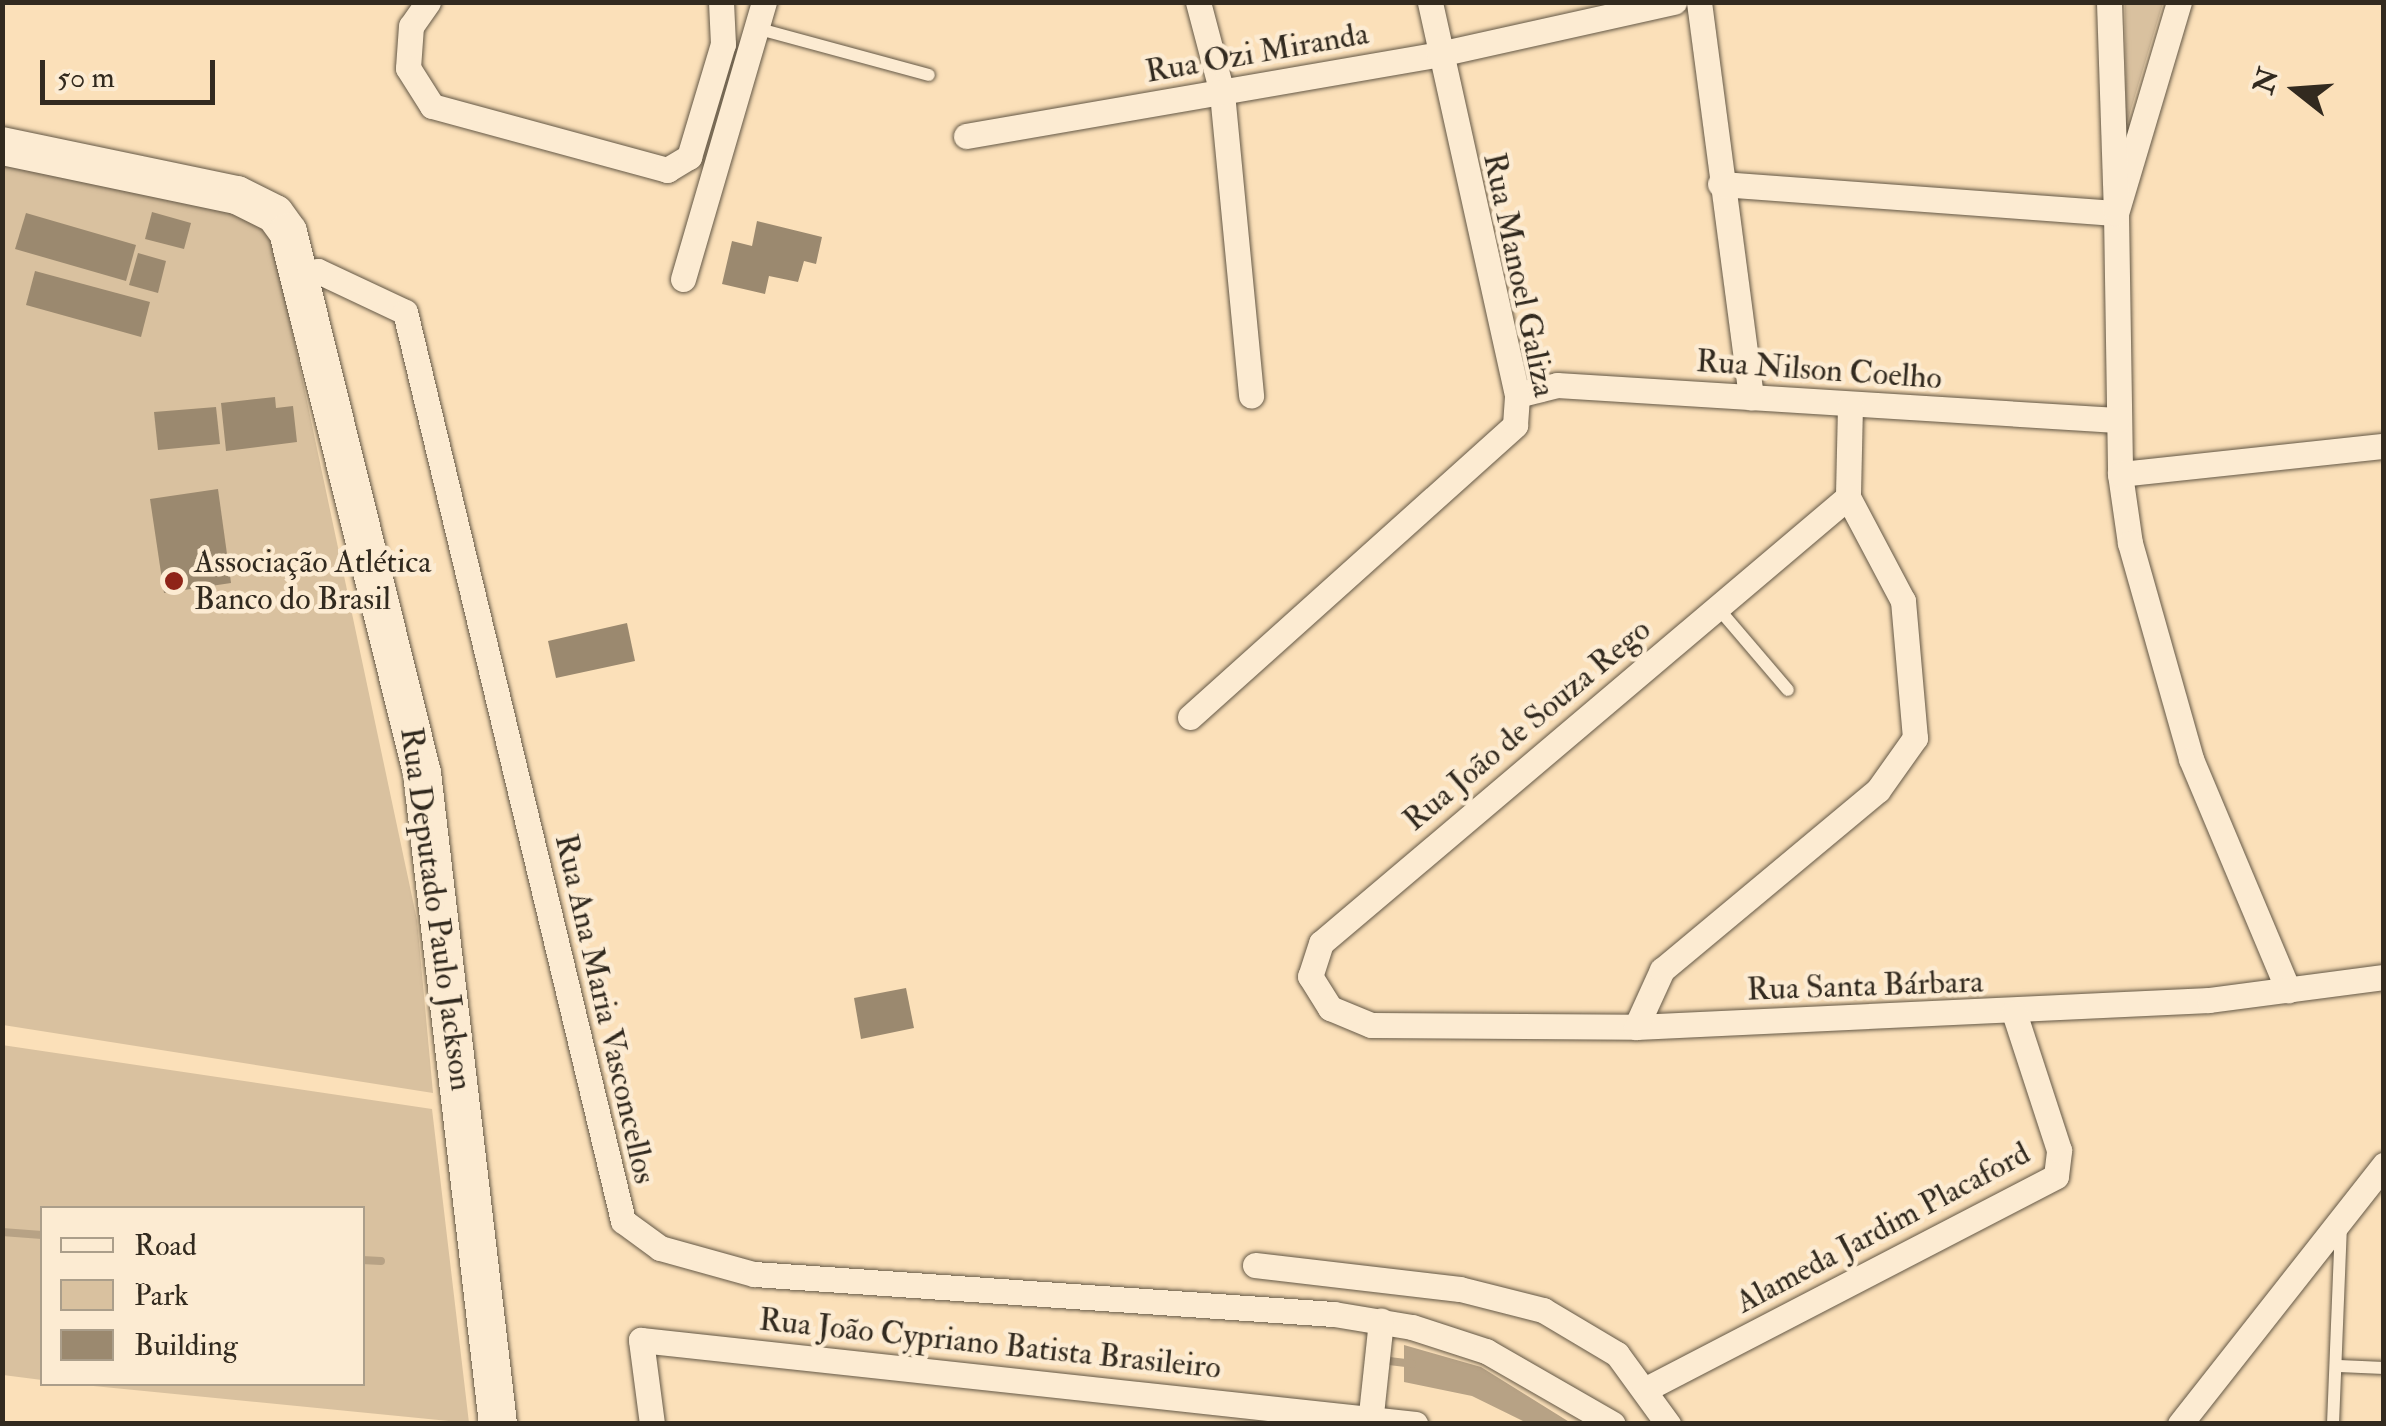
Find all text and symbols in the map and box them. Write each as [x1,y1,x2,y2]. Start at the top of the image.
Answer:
street label: Rua Ozi Miranda [1143,14,1371,92]
scale bar [45,40,220,102]
north arrow [2246,40,2346,140]
text: 50 m [57,59,115,96]
text: N [2246,64,2287,98]
street label: Rua Manoel Galiza [1474,149,1564,401]
street label: Rua Nilson Coelho [1695,342,1943,398]
place label: Associação Atlética Banco do Brasil [194,544,431,619]
marker: Associação Atlética Banco do Brasil [163,570,185,592]
street label: Rua João de Souza Rego [1396,611,1658,839]
street label: Rua Deputado Paulo Jackson [391,725,481,1093]
street label: Rua Ana Maria Vasconcellos [546,830,664,1188]
street label: Rua Santa Bárbara [1746,963,1984,1009]
street label: Alameda Jardim Placaford [1729,1134,2037,1322]
legend [40,1206,365,1386]
text: Road [134,1227,197,1264]
text: Park [134,1277,189,1314]
street label: Rua João Cypriano Batista Brasileiro [757,1301,1223,1387]
text: Building [134,1327,238,1364]

